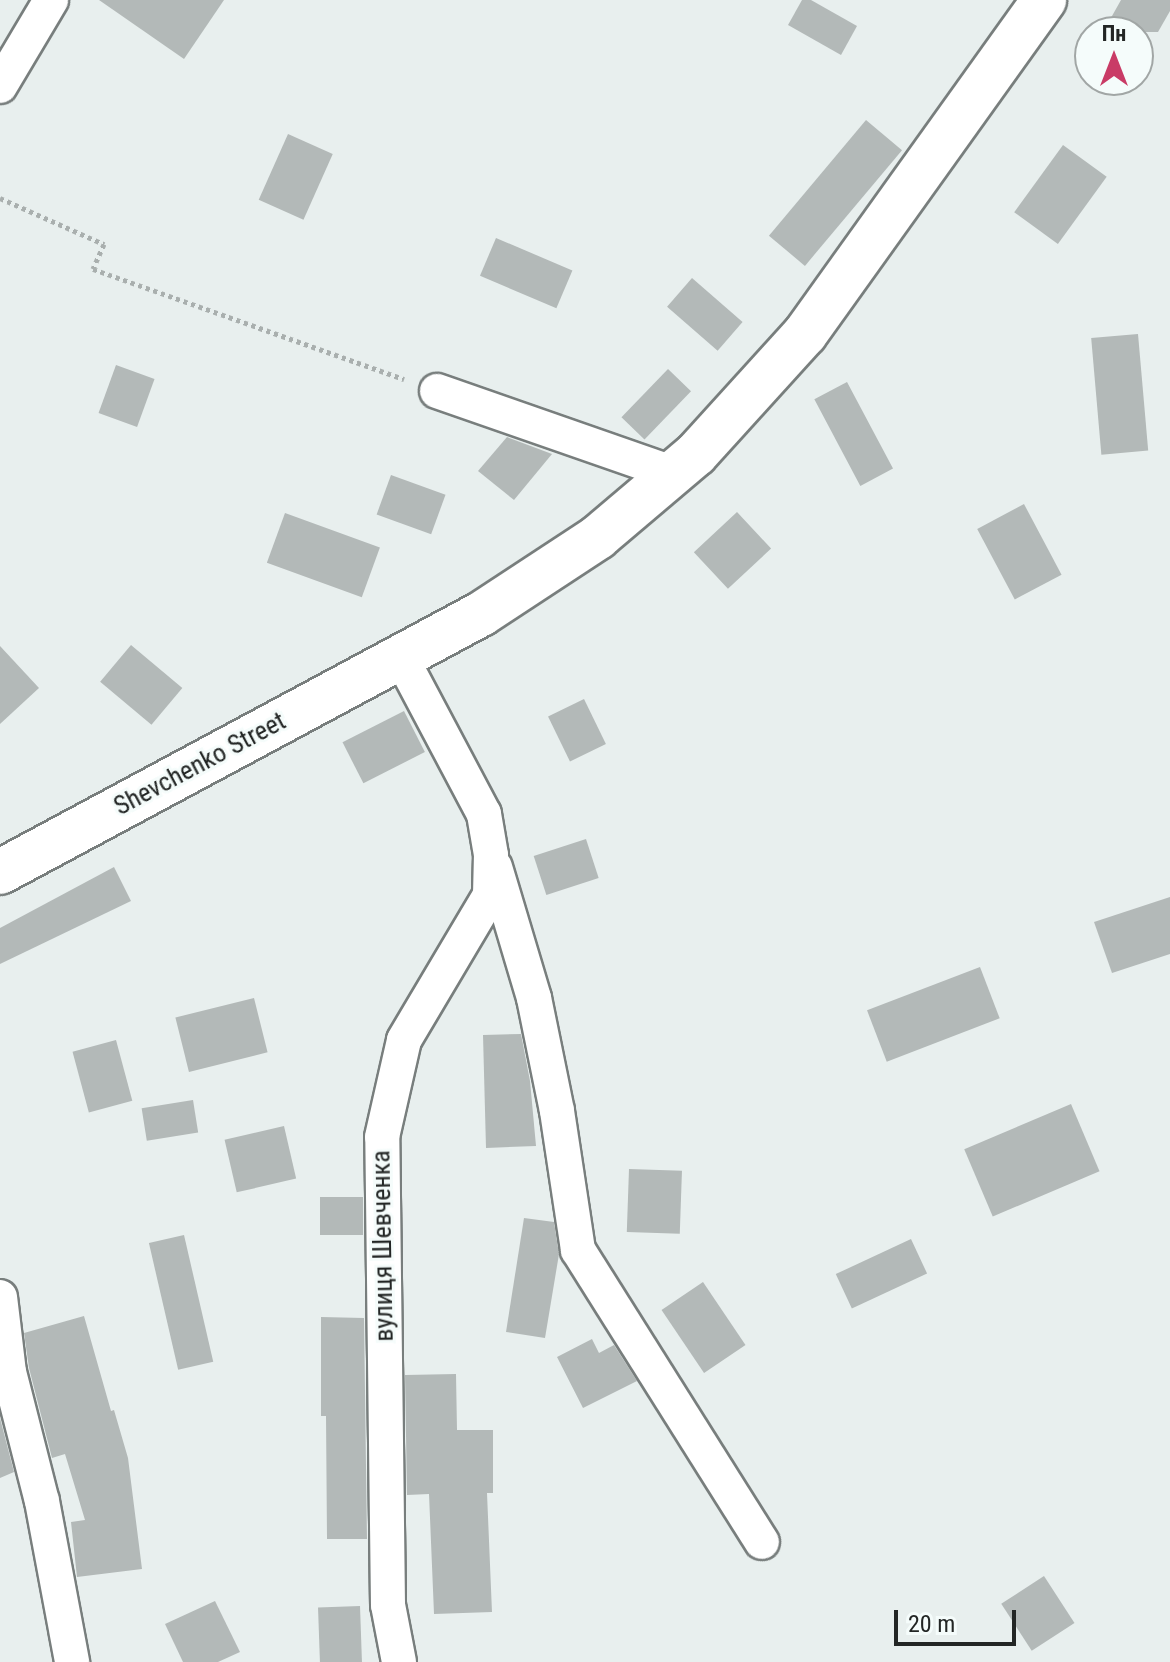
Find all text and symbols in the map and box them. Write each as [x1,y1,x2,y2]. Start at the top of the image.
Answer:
north arrow [1074,16,1154,96]
text: Пн [1102,21,1126,46]
street label: Shevchenko Street [109,706,291,822]
street label: вулиця Шевченка [366,1150,400,1342]
scale bar [898,1594,1020,1644]
text: 20 m [908,1610,955,1638]

